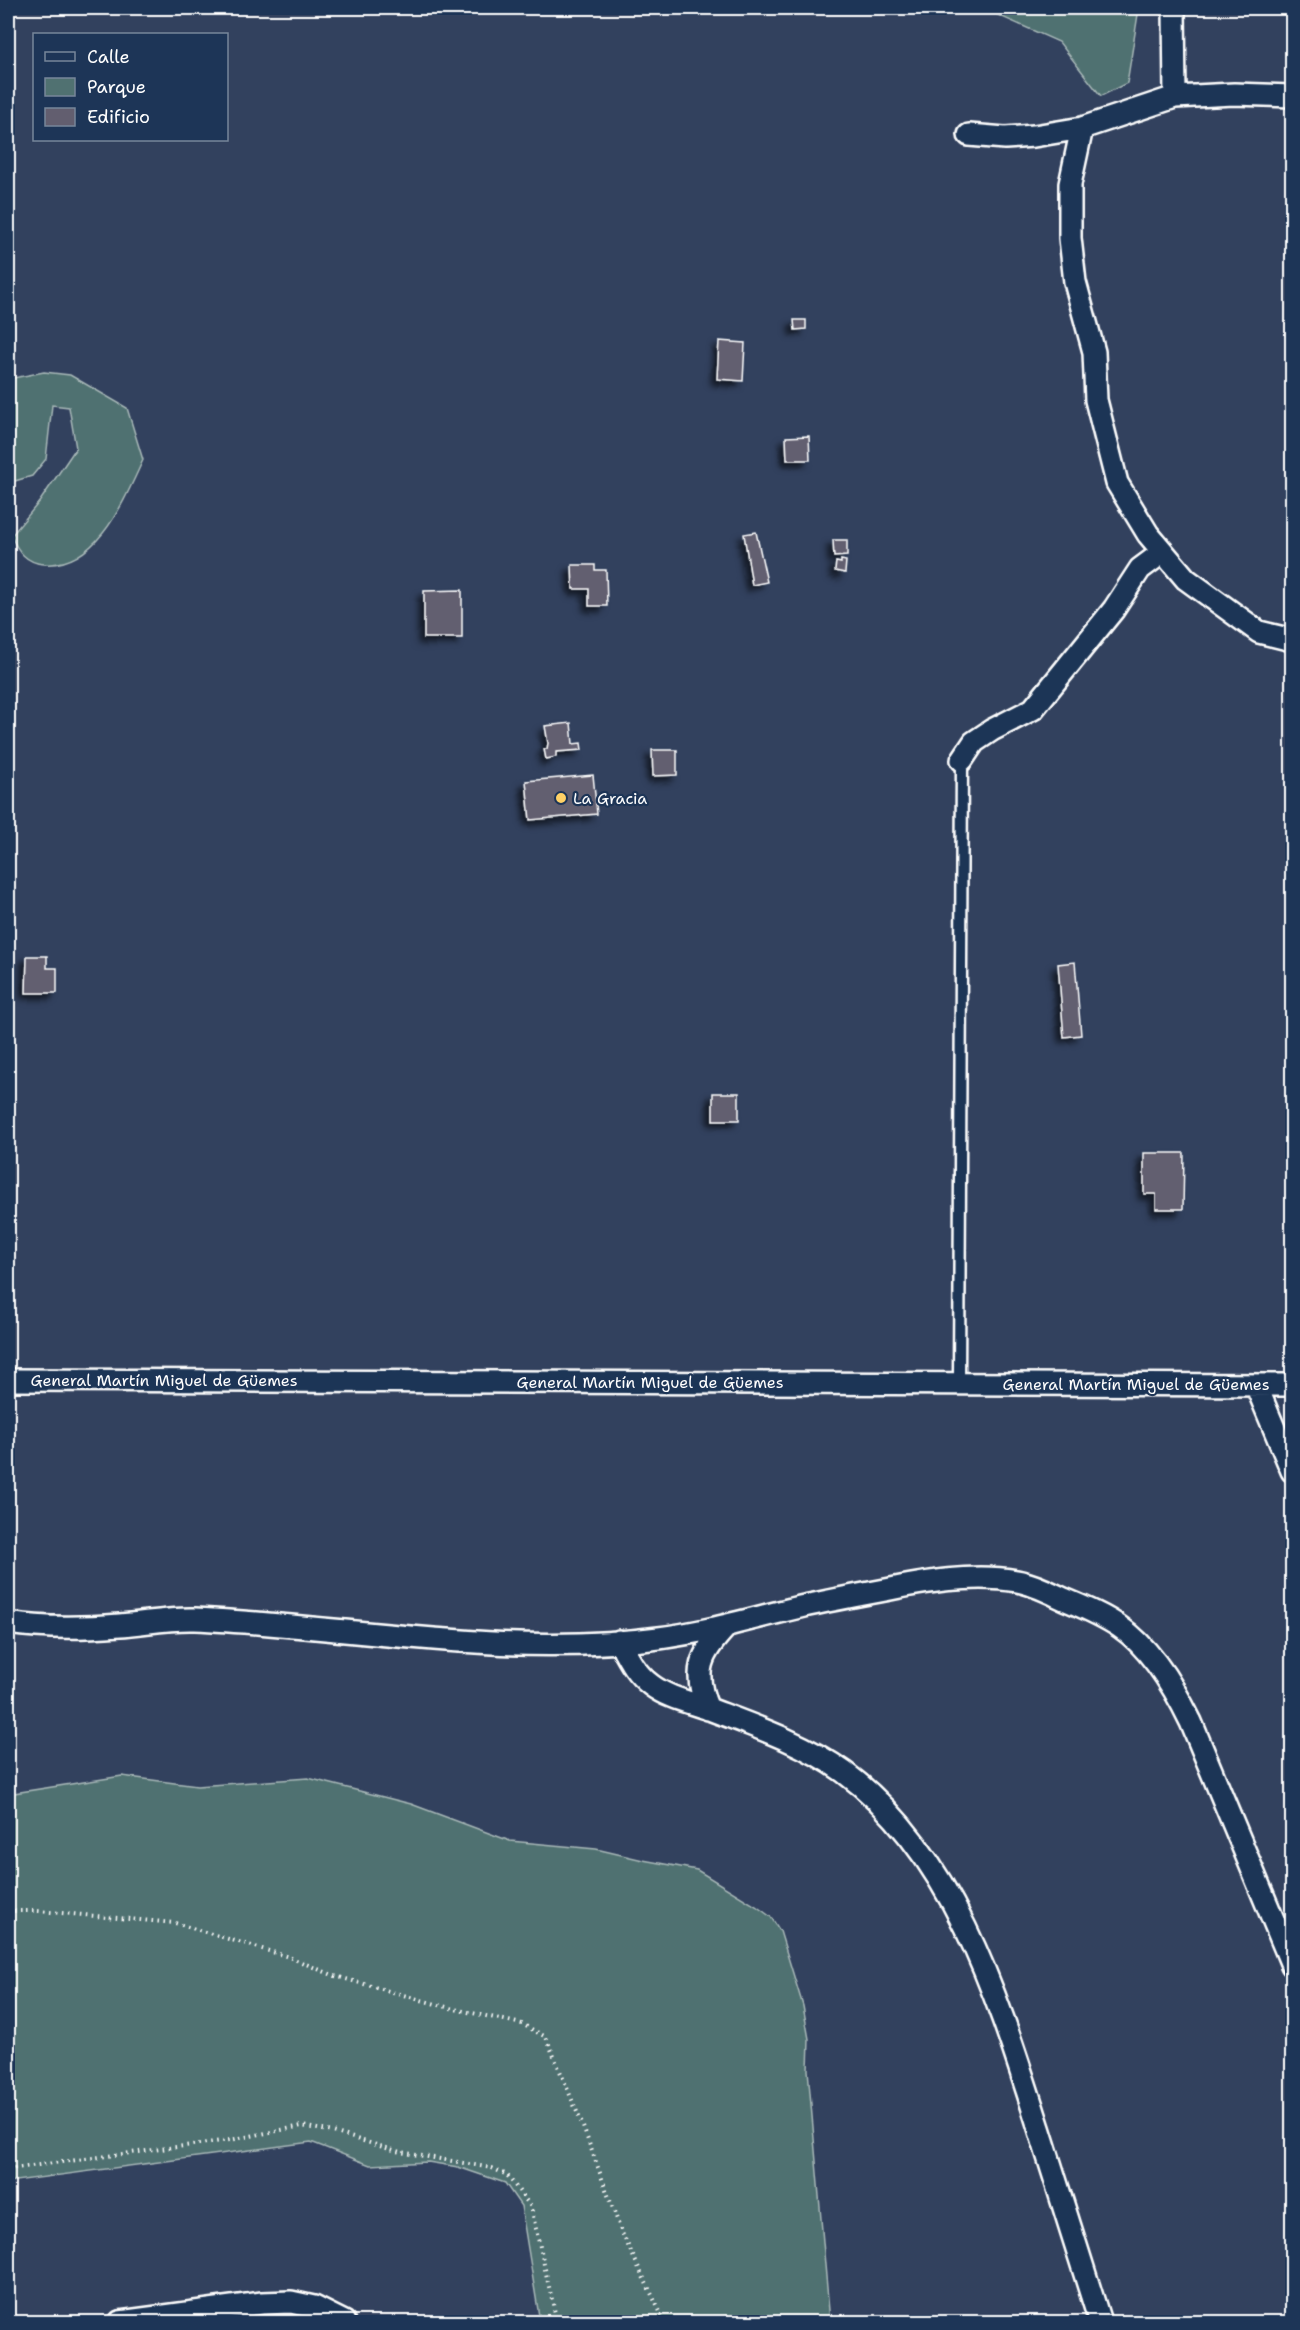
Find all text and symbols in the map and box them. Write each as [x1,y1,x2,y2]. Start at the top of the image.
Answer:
legend [33,33,228,141]
text: Calle [87,45,130,69]
text: Parque [87,75,146,99]
text: Edificio [87,105,150,129]
place label: La Gracia [573,788,647,809]
marker: La Gracia [554,791,568,805]
street label: General Martín Miguel de Güemes [30,1370,298,1391]
street label: General Martín Miguel de Güemes [516,1372,784,1393]
street label: General Martín Miguel de Güemes [1002,1374,1270,1395]

